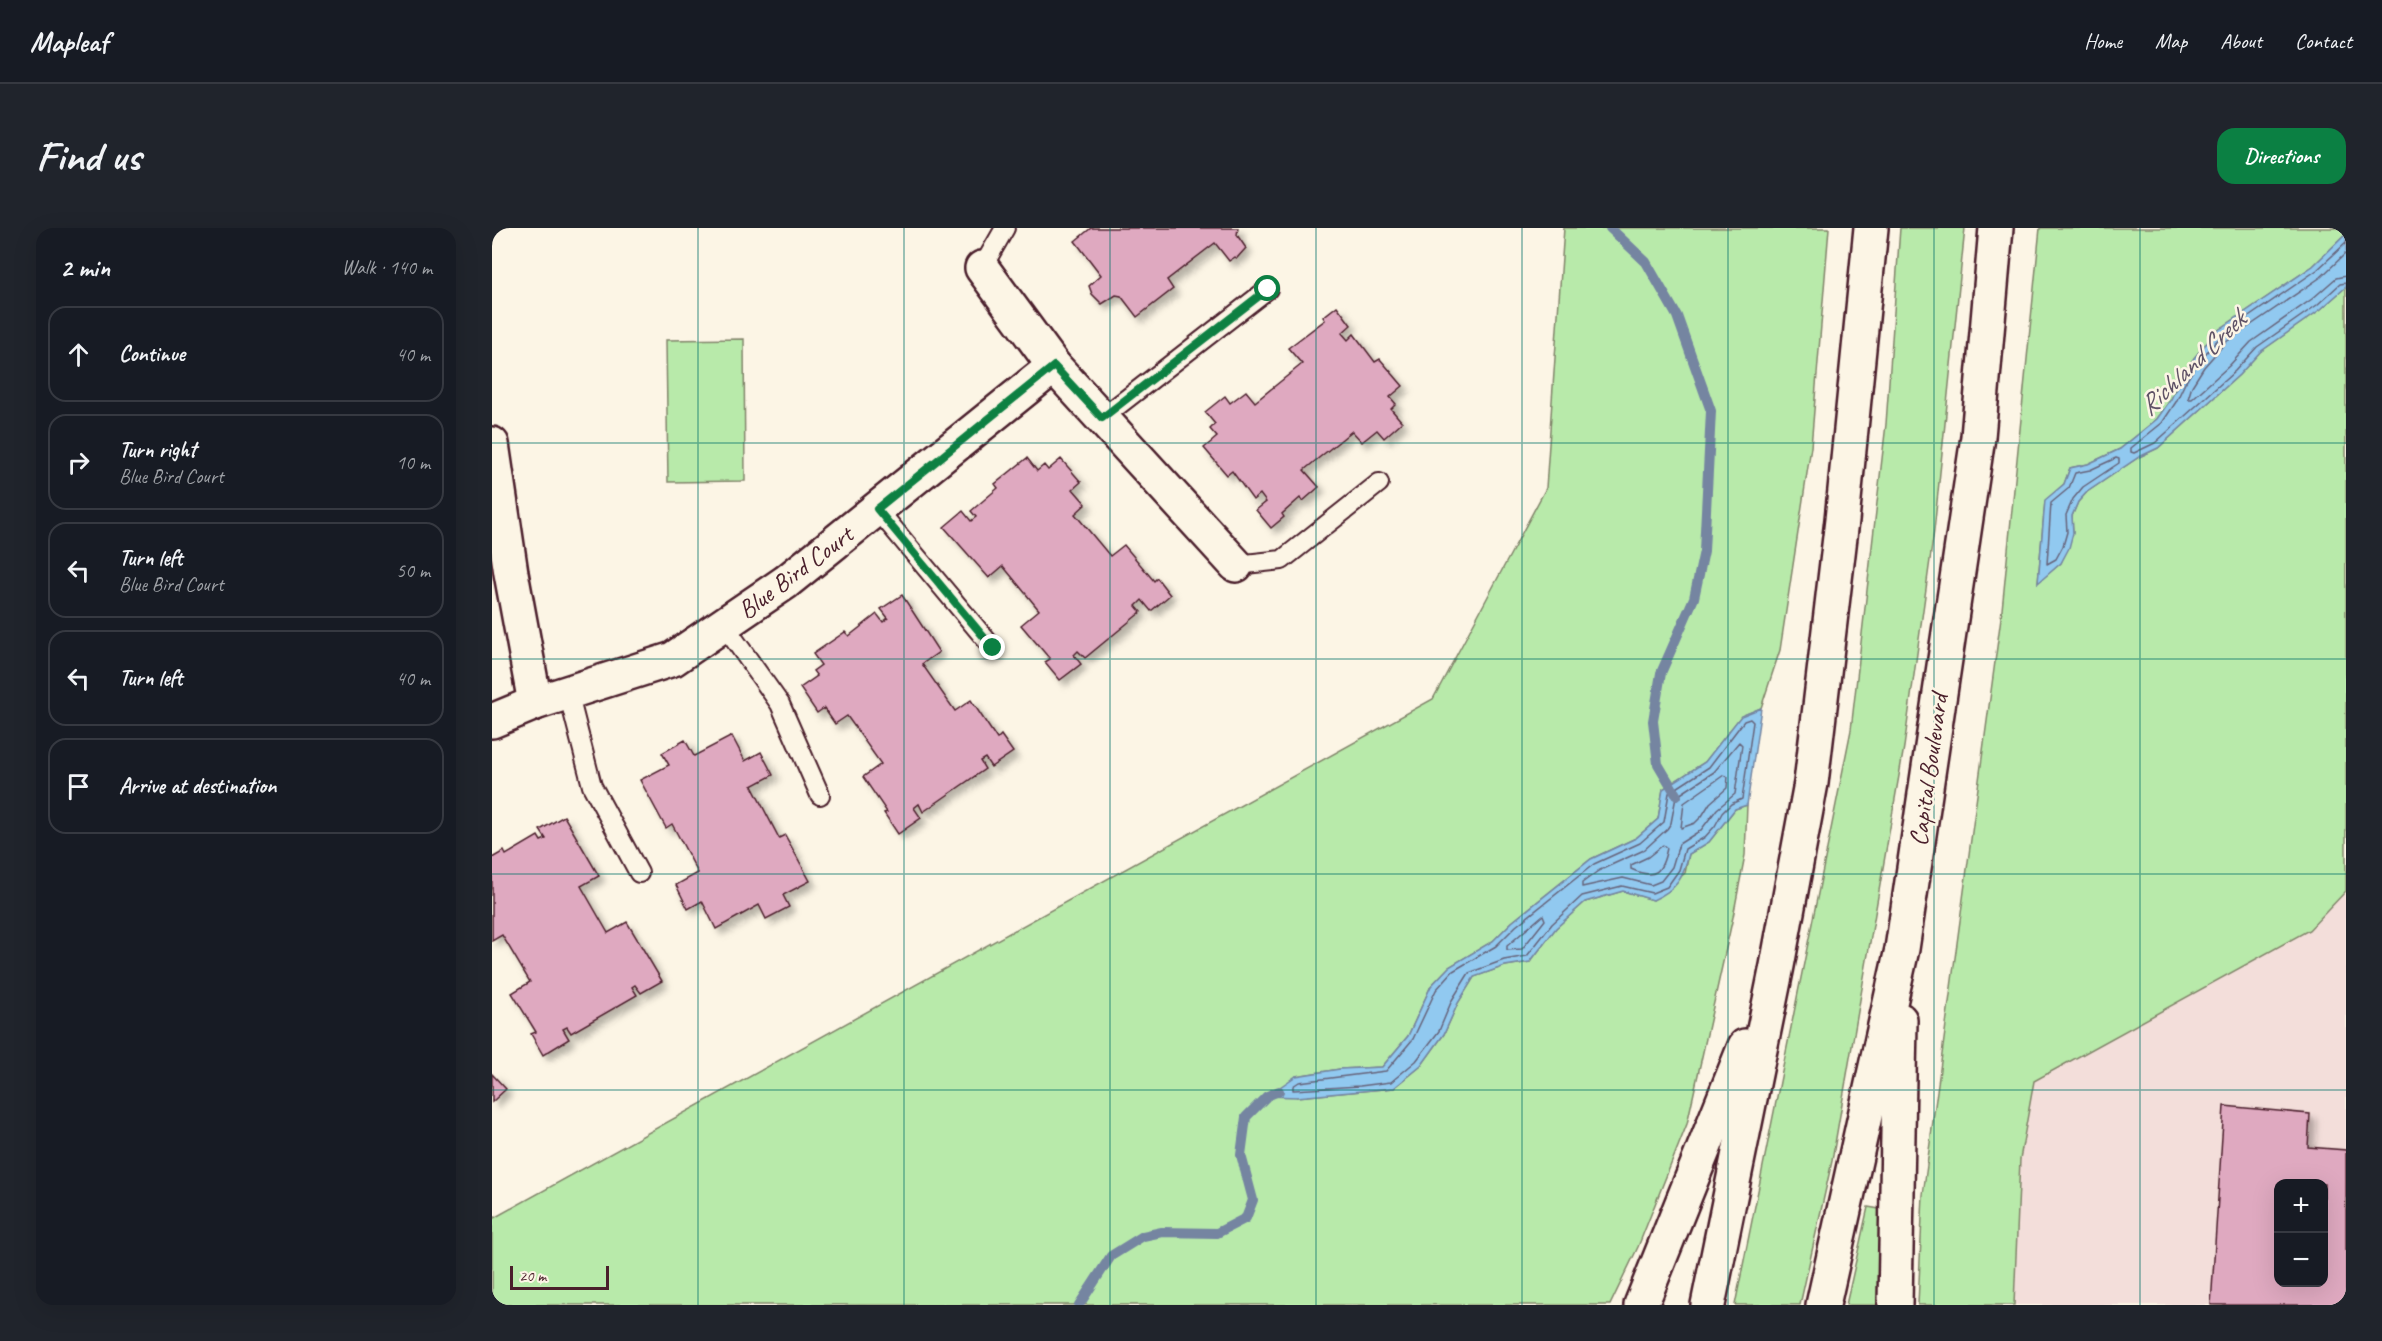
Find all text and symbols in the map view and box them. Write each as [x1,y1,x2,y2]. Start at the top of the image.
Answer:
text: Mapleaf [30,24,108,59]
text: Home [2084,28,2122,54]
text: Map [2155,28,2187,54]
text: About [2220,28,2262,54]
text: Contact [2295,28,2352,54]
button: Directions [2217,128,2346,184]
text: Find us [36,130,141,183]
text: 2 min [60,251,110,284]
text: Walk · 140 m [342,255,432,280]
route start [1254,275,1280,301]
water label: Richland Creek [2131,300,2256,422]
icon: ahead [62,338,95,371]
text: Continue [119,340,185,368]
text: 40 m [396,342,430,367]
text: Turn right [119,436,196,464]
icon: right [62,446,95,479]
text: 10 m [396,450,430,475]
text: Blue Bird Court [119,464,224,489]
street label: Blue Bird Court [731,517,861,626]
text: Turn left [119,544,183,572]
icon: left [62,554,95,587]
text: 50 m [396,558,430,583]
text: Blue Bird Court [119,572,224,597]
route end [979,634,1005,660]
icon: left [62,662,95,695]
text: Turn left [119,664,183,692]
text: 40 m [396,666,430,691]
street label: Capital Boulevard [1902,688,1956,848]
icon: arrive [62,770,95,803]
text: Arrive at destination [119,772,276,800]
map controls [2274,1179,2328,1287]
button: + [2274,1179,2328,1233]
button: − [2274,1233,2328,1287]
scale bar [510,1263,609,1290]
text: 20 m [519,1266,546,1286]

